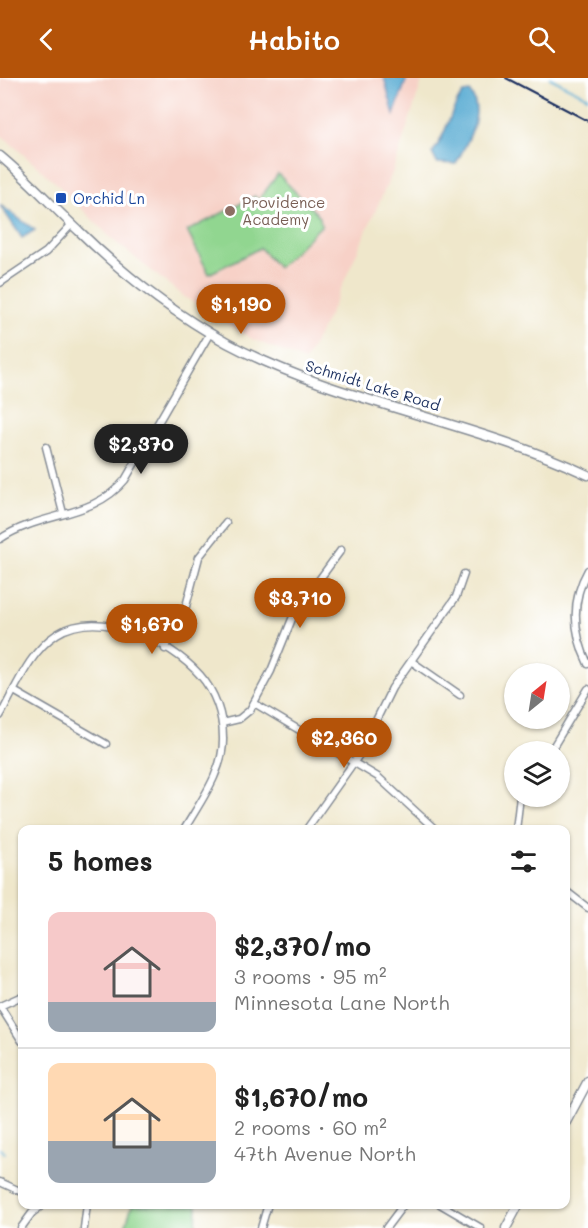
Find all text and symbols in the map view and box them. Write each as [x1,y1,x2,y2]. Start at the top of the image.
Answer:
text: Habito [248,22,340,57]
icon: back [30,23,63,56]
icon: search [525,23,558,56]
place label: Orchid Ln [73,188,145,208]
marker: Orchid Ln [54,191,68,205]
place label: Providence Academy [242,192,325,229]
marker: Providence Academy [223,204,237,218]
pin: $1,190 [192,284,290,335]
text: $1,190 [210,290,272,316]
street label: Schmidt Lake Road [303,355,443,415]
pin: $2,370 [92,424,190,475]
text: $2,370 [108,430,174,456]
pin: $3,710 [251,578,349,629]
text: $3,710 [268,584,332,610]
pin: $1,670 [103,604,201,655]
text: $1,670 [120,610,184,636]
north arrow [504,663,570,729]
map controls [504,663,570,807]
pin: $2,360 [295,718,393,769]
text: $2,360 [311,724,377,750]
button: layers [504,741,570,807]
text: 5 homes [48,844,153,878]
icon: filters [507,845,540,878]
text: $2,370/mo [234,929,371,963]
icon: home [96,936,168,1008]
text: 3 rooms · 95 m² [234,963,386,989]
text: Minnesota Lane North [234,989,449,1015]
text: $1,670/mo [234,1080,368,1114]
icon: home [96,1087,168,1159]
text: 2 rooms · 60 m² [234,1114,387,1140]
text: 47th Avenue North [234,1140,416,1166]

